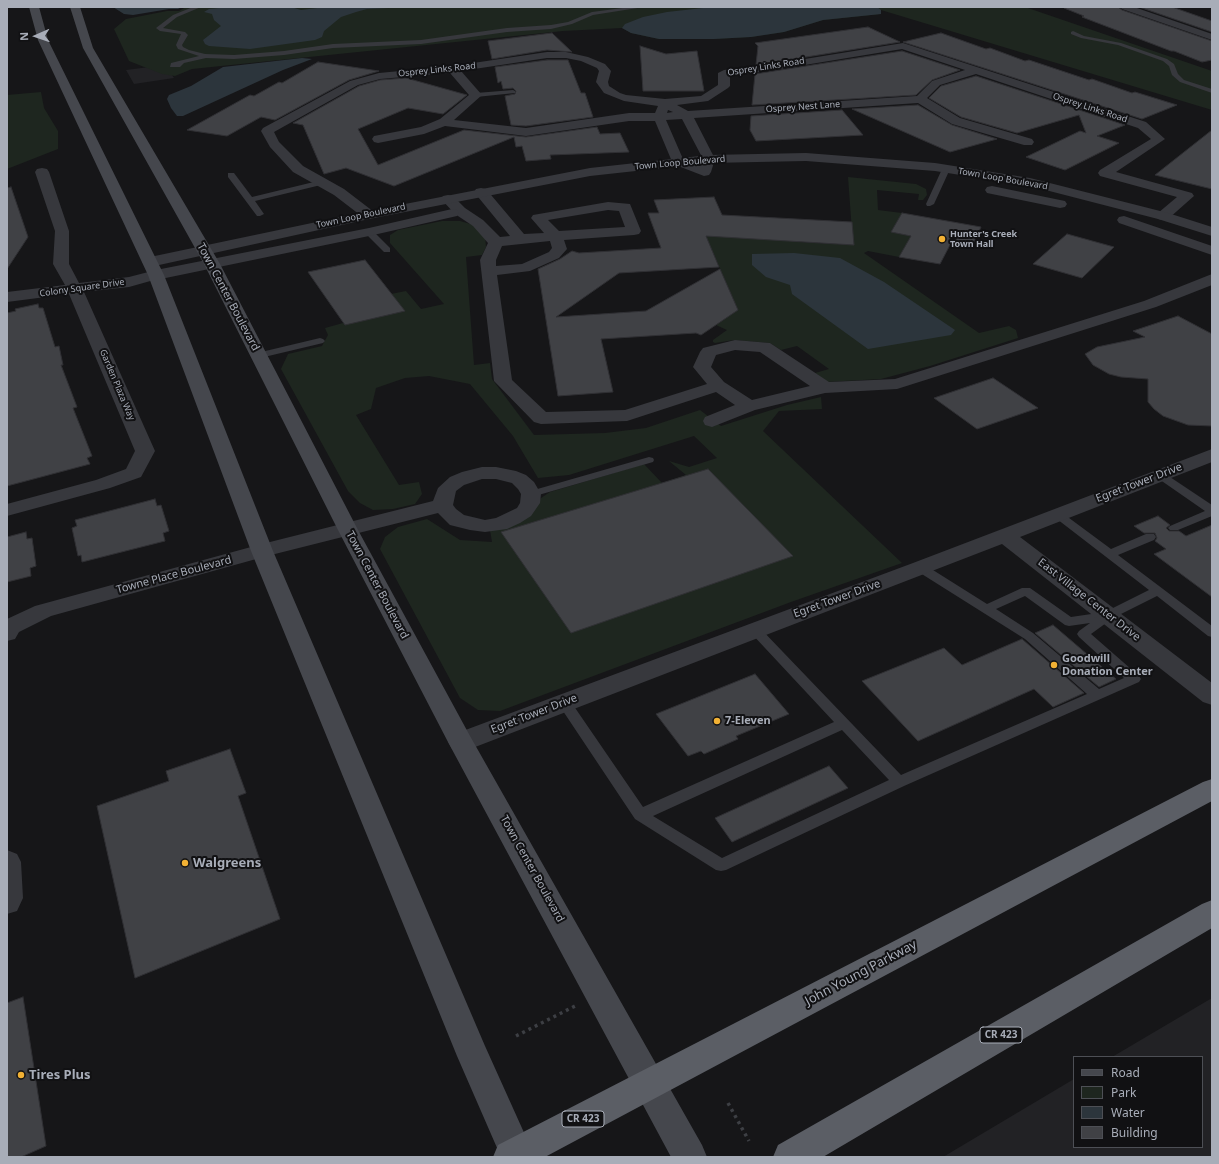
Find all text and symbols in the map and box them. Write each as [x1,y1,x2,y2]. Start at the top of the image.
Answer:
north arrow [16,16,56,56]
text: N [16,32,31,41]
street label: Osprey Links Road [727,56,805,78]
street label: Osprey Links Road [398,61,476,79]
street label: Osprey Links Road [1051,91,1129,125]
street label: Osprey Nest Lane [765,99,841,115]
street label: Town Loop Boulevard [634,154,726,172]
street label: Town Loop Boulevard [957,166,1049,192]
street label: Town Loop Boulevard [315,201,407,231]
place label: Hunter's Creek Town Hall [950,229,1017,250]
marker: Hunter's Creek Town Hall [937,234,947,244]
street label: Town Center Boulevard [194,241,262,353]
street label: Colony Square Drive [39,277,125,299]
street label: Garden Plaza Way [97,348,137,422]
street label: Egret Tower Drive [1094,460,1184,506]
street label: Town Center Boulevard [343,529,411,641]
street label: Towne Place Boulevard [115,553,233,597]
street label: East Village Center Drive [1035,556,1143,644]
street label: Egret Tower Drive [792,577,882,621]
place label: Goodwill Donation Center [1062,652,1153,678]
marker: Goodwill Donation Center [1049,660,1059,670]
street label: Egret Tower Drive [489,691,579,737]
place label: 7-Eleven [725,714,771,728]
marker: 7-Eleven [712,716,722,726]
street label: Town Center Boulevard [497,813,567,925]
place label: Walgreens [193,855,261,871]
marker: Walgreens [180,858,190,868]
street label: John Young Parkway [802,937,920,1009]
road number: CR 423 [980,1027,1022,1043]
legend [1073,1056,1203,1148]
text: Road [1111,1064,1140,1081]
place label: Tires Plus [29,1067,91,1083]
marker: Tires Plus [16,1070,26,1080]
text: Park [1111,1084,1136,1101]
text: Water [1111,1104,1145,1121]
road number: CR 423 [562,1111,604,1127]
text: Building [1111,1124,1158,1141]

